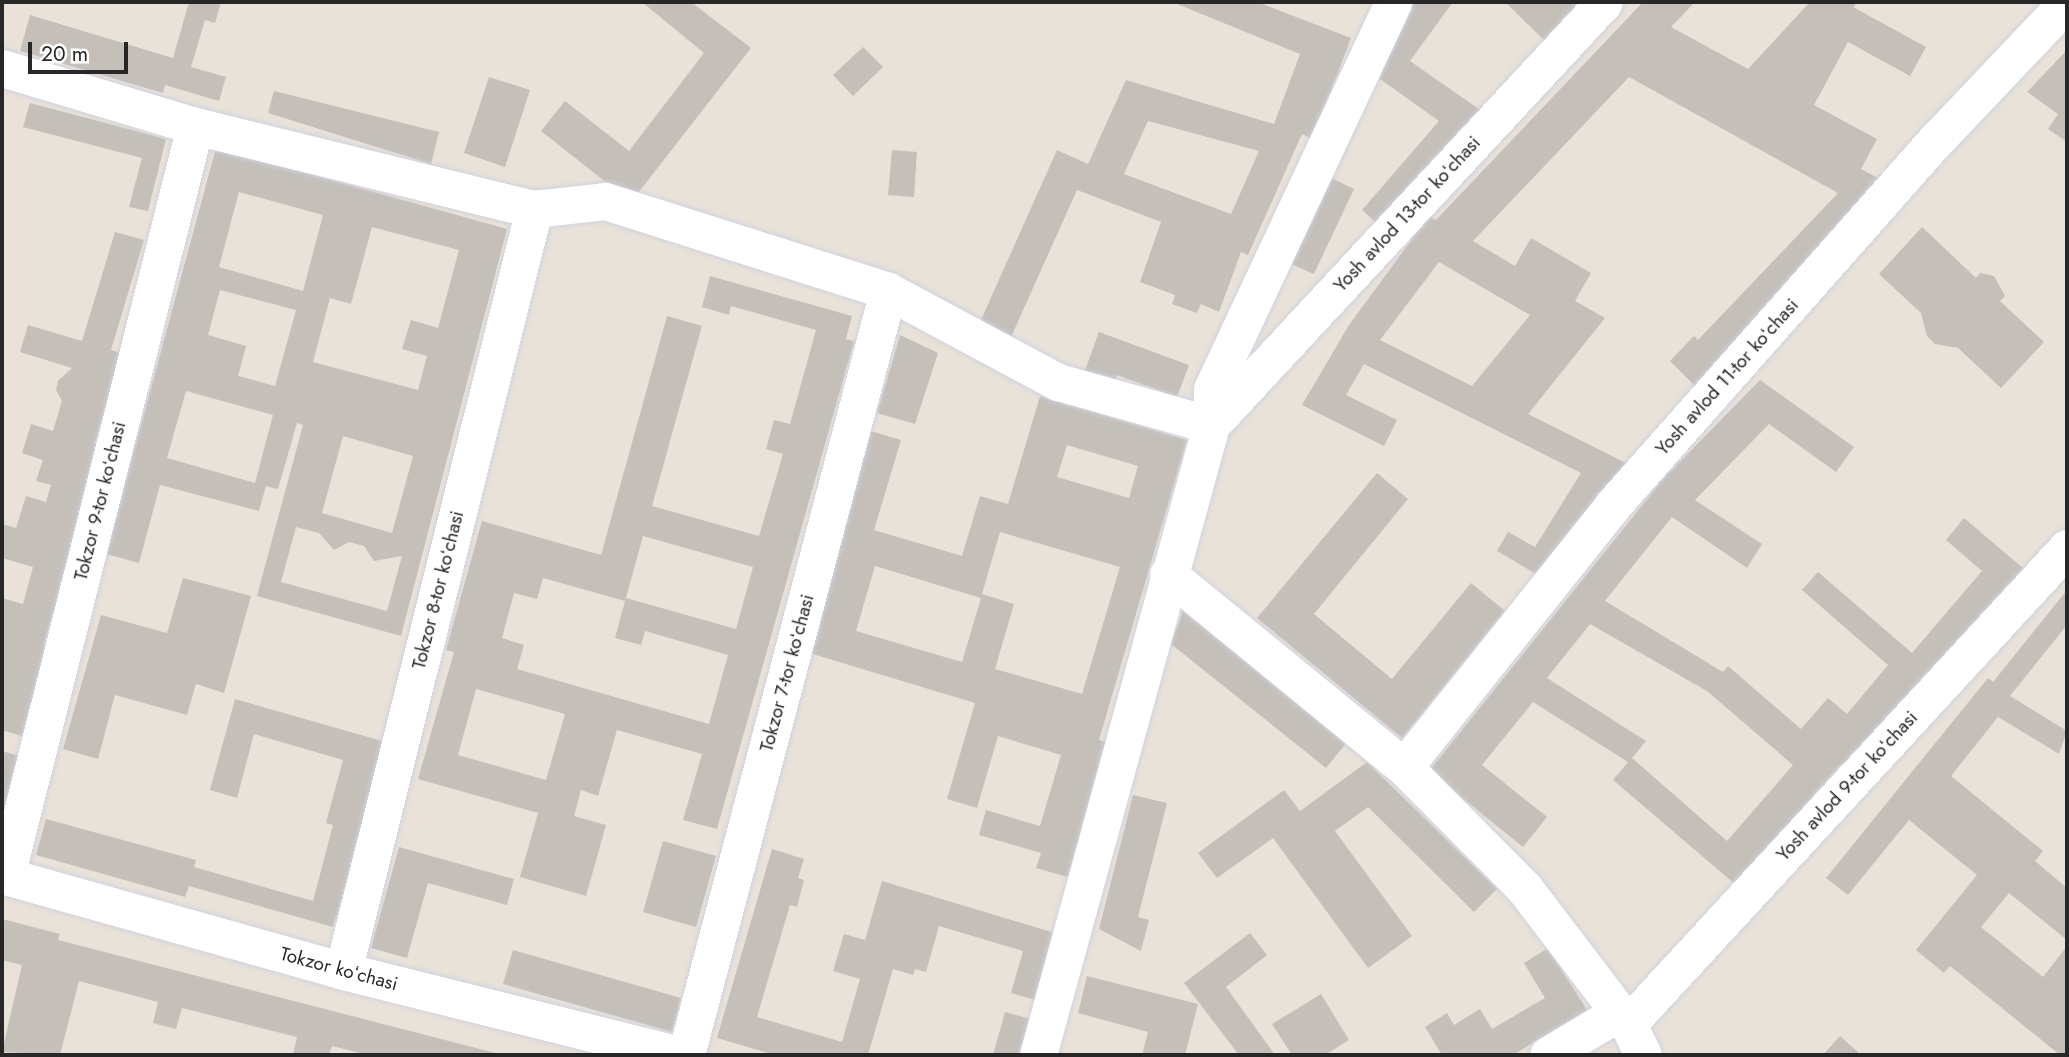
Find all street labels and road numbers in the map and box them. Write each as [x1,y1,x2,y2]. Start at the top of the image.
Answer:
street label: Yosh avlod 13-tor koʻchasi [1329,131,1485,297]
street label: Yosh avlod 11-tor koʻchasi [1651,294,1803,460]
street label: Tokzor 9-tor koʻchasi [69,419,131,583]
street label: Tokzor 8-tor koʻchasi [407,509,469,671]
street label: Tokzor 7-tor koʻchasi [755,592,819,754]
street label: Yosh avlod 9-tor koʻchasi [1772,706,1922,866]
street label: Tokzor koʻchasi [278,942,400,996]

